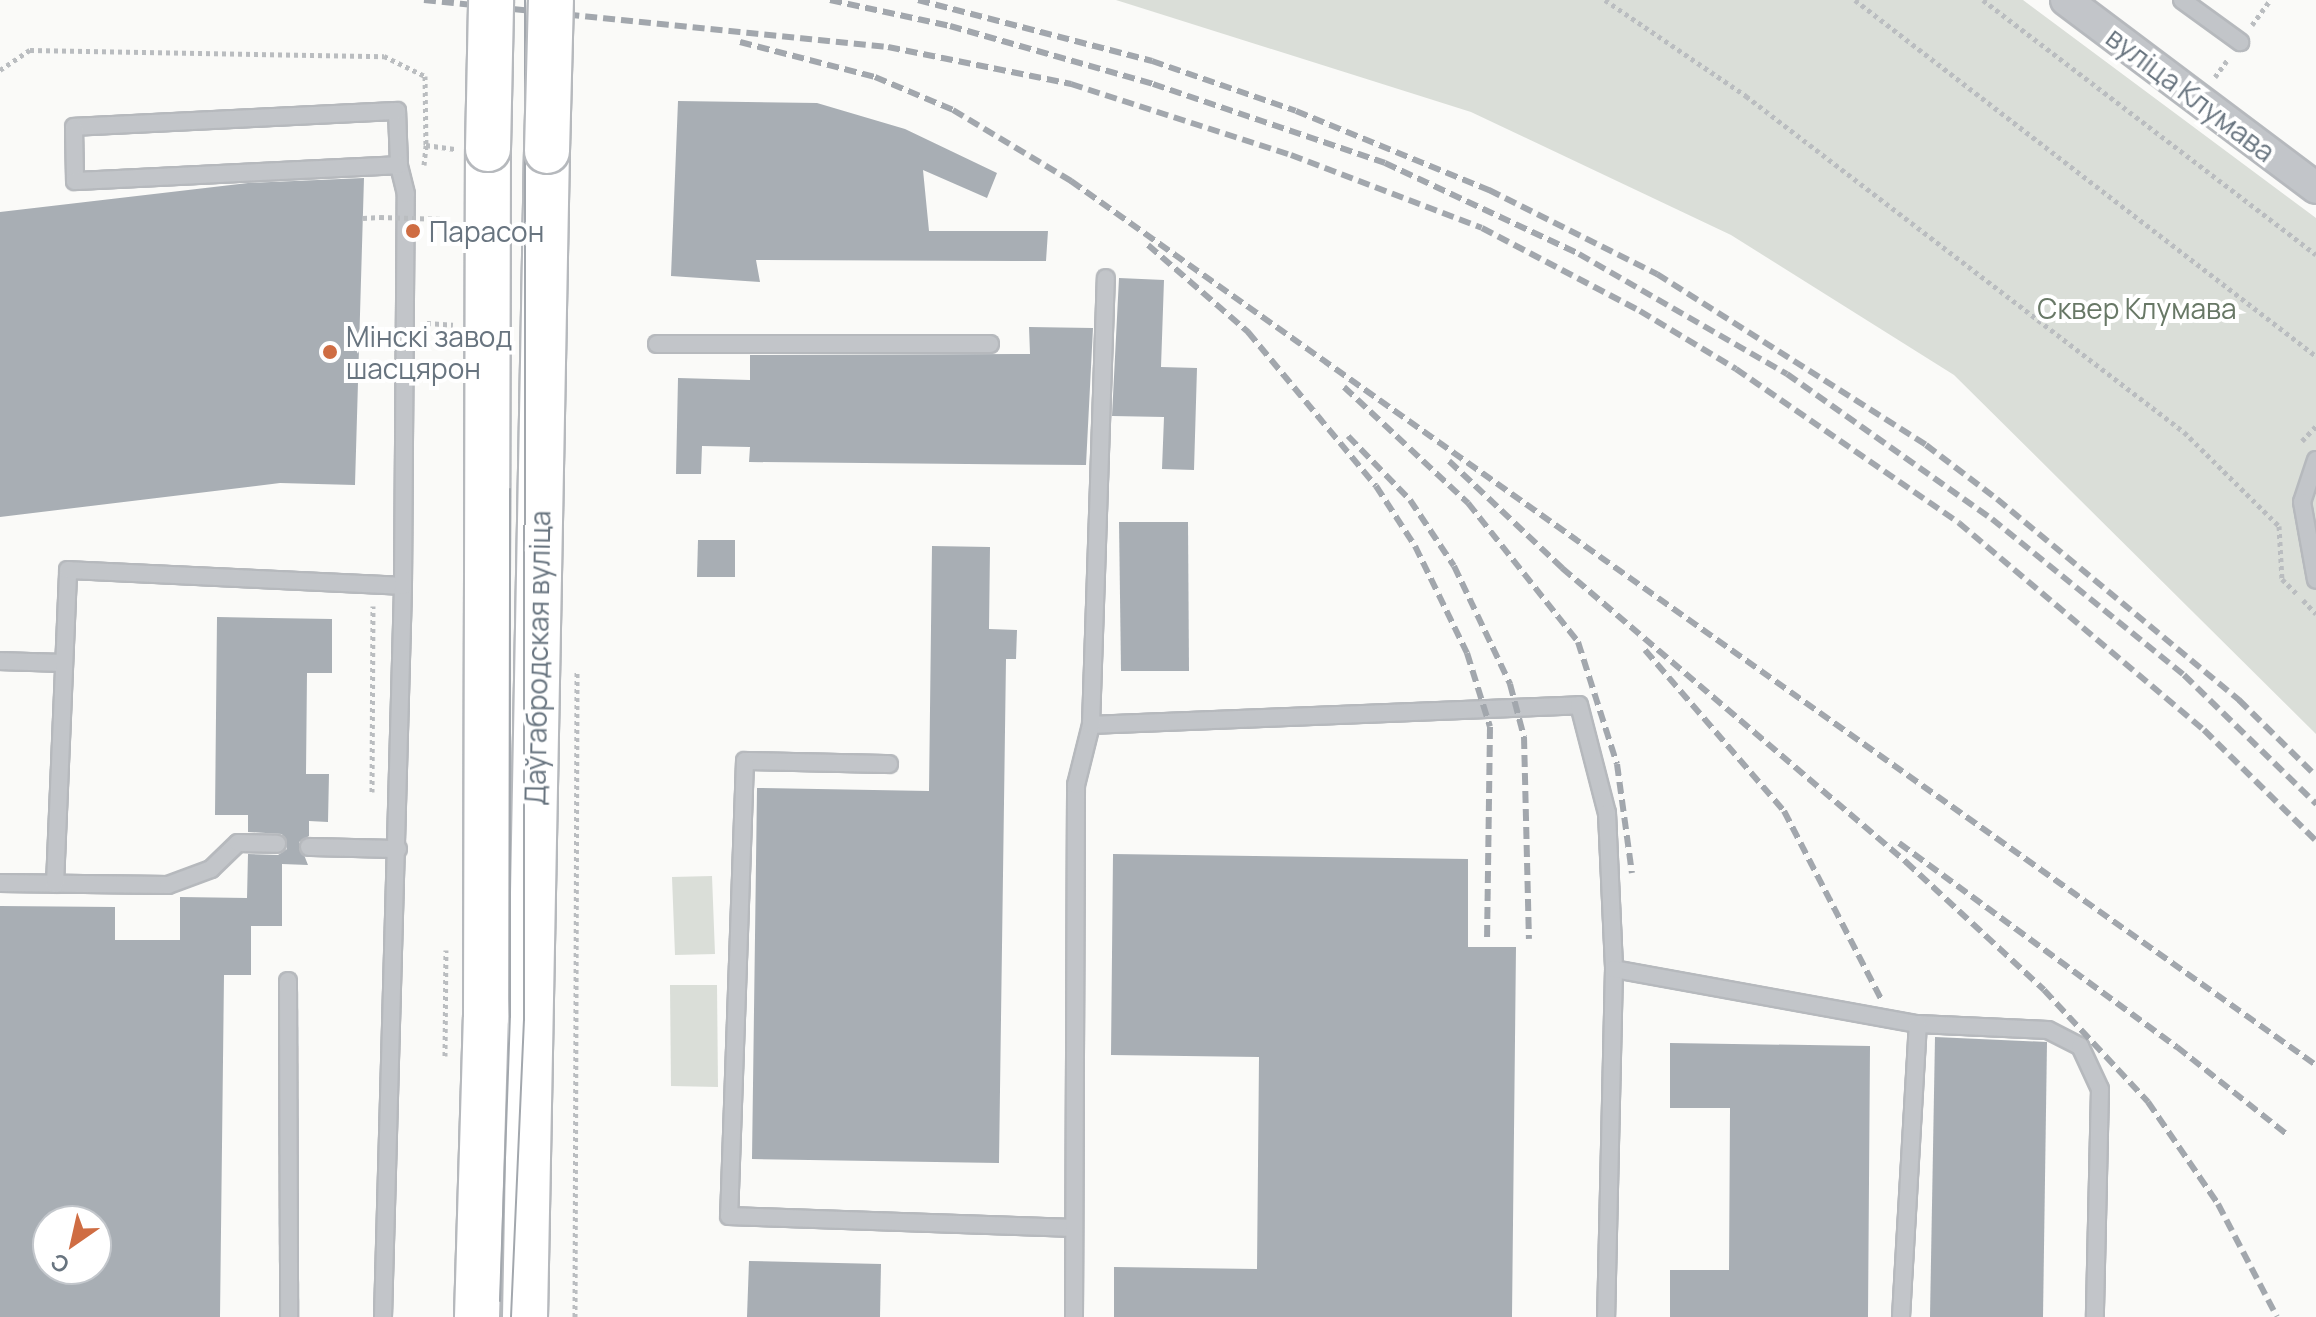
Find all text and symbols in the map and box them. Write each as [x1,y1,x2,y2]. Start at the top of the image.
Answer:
street label: вуліца Клумава [2100,20,2282,168]
place label: Парасон [429,214,544,248]
marker: Парасон [404,222,422,240]
park label: Сквер Клумава [2037,291,2237,325]
place label: Мінскі завод шасцярон [346,319,512,385]
marker: Мінскі завод шасцярон [321,343,339,361]
street label: Даўгабродская вуліца [518,510,556,806]
north arrow [32,1205,112,1285]
text: С [45,1246,75,1280]

